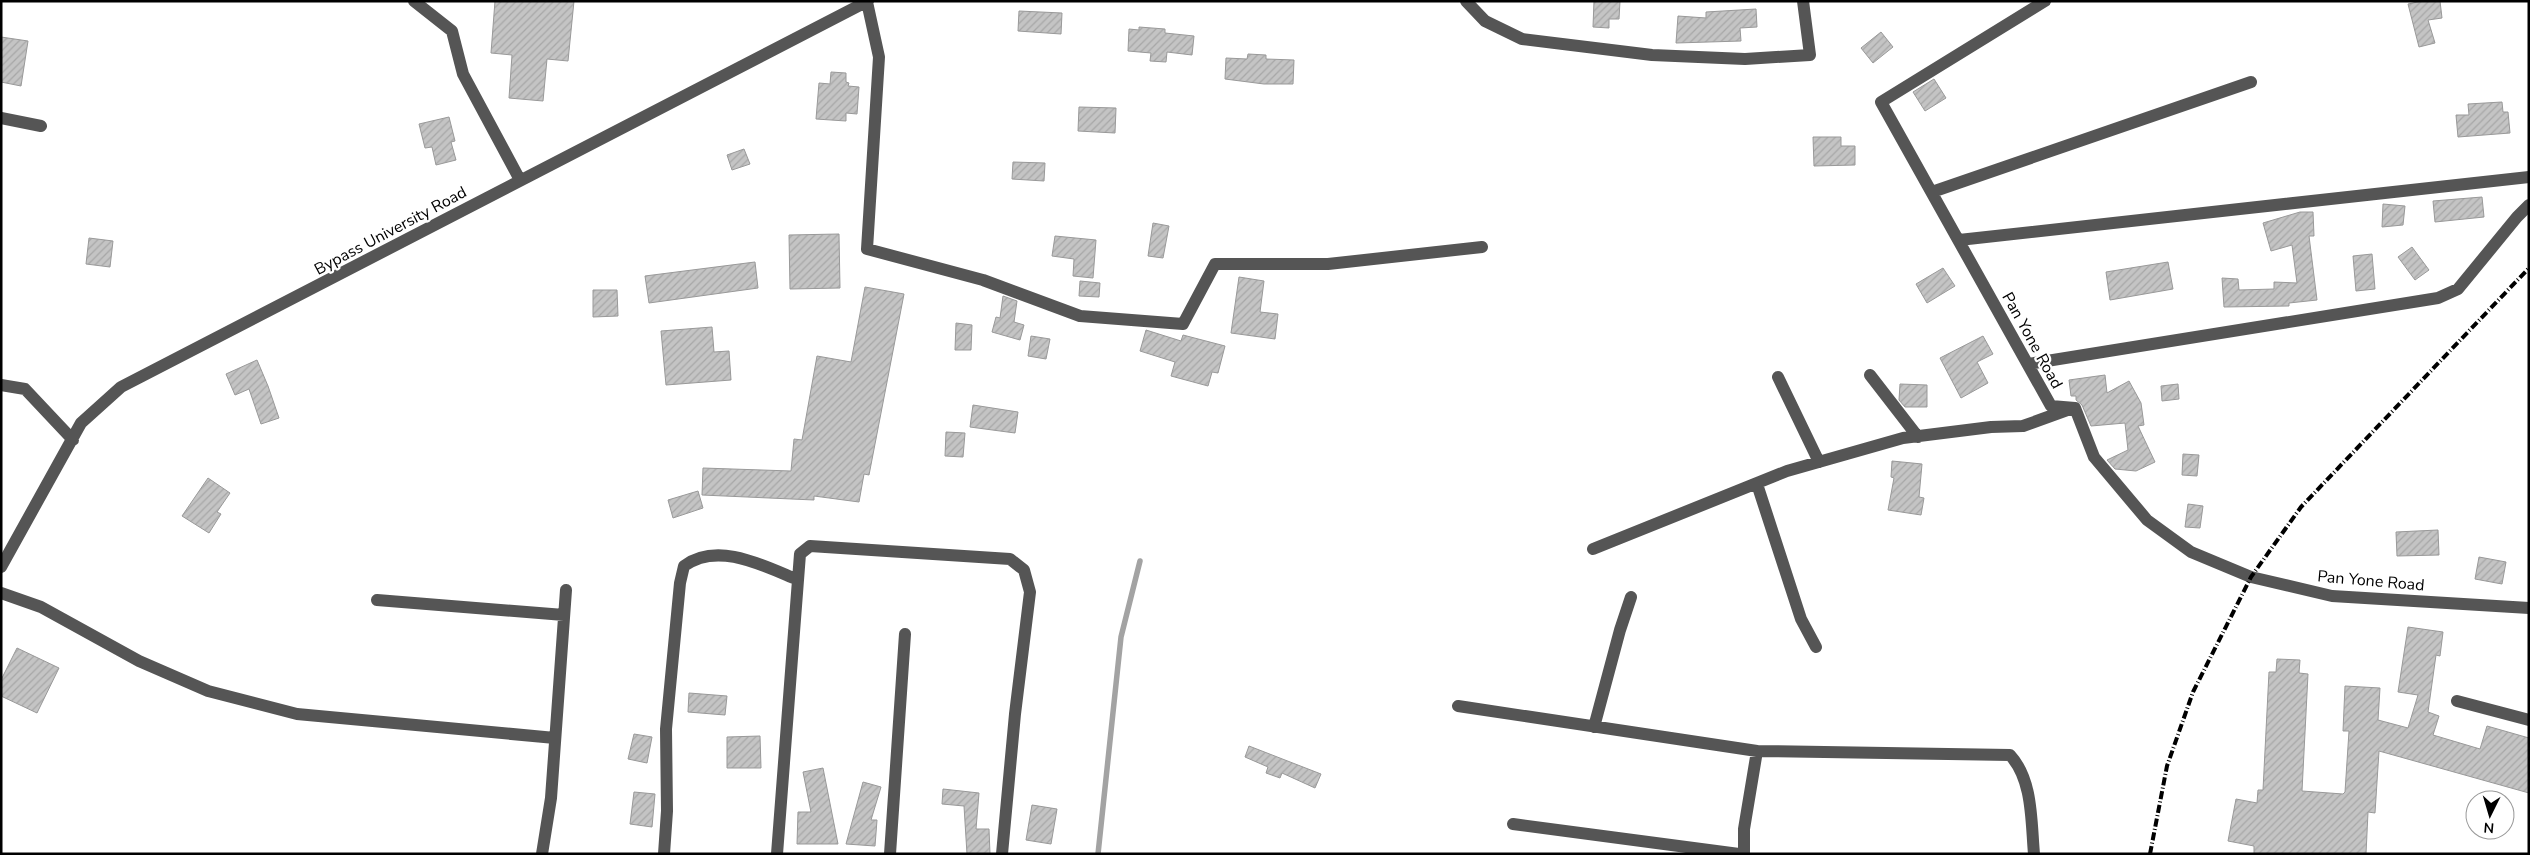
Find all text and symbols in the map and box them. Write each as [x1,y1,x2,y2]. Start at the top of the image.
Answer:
street label: Bypass University Road [310,181,471,280]
street label: Pan Yone Road [1996,288,2068,393]
street label: Pan Yone Road [2316,565,2425,597]
north arrow [2465,790,2515,840]
text: N [2483,818,2495,837]

